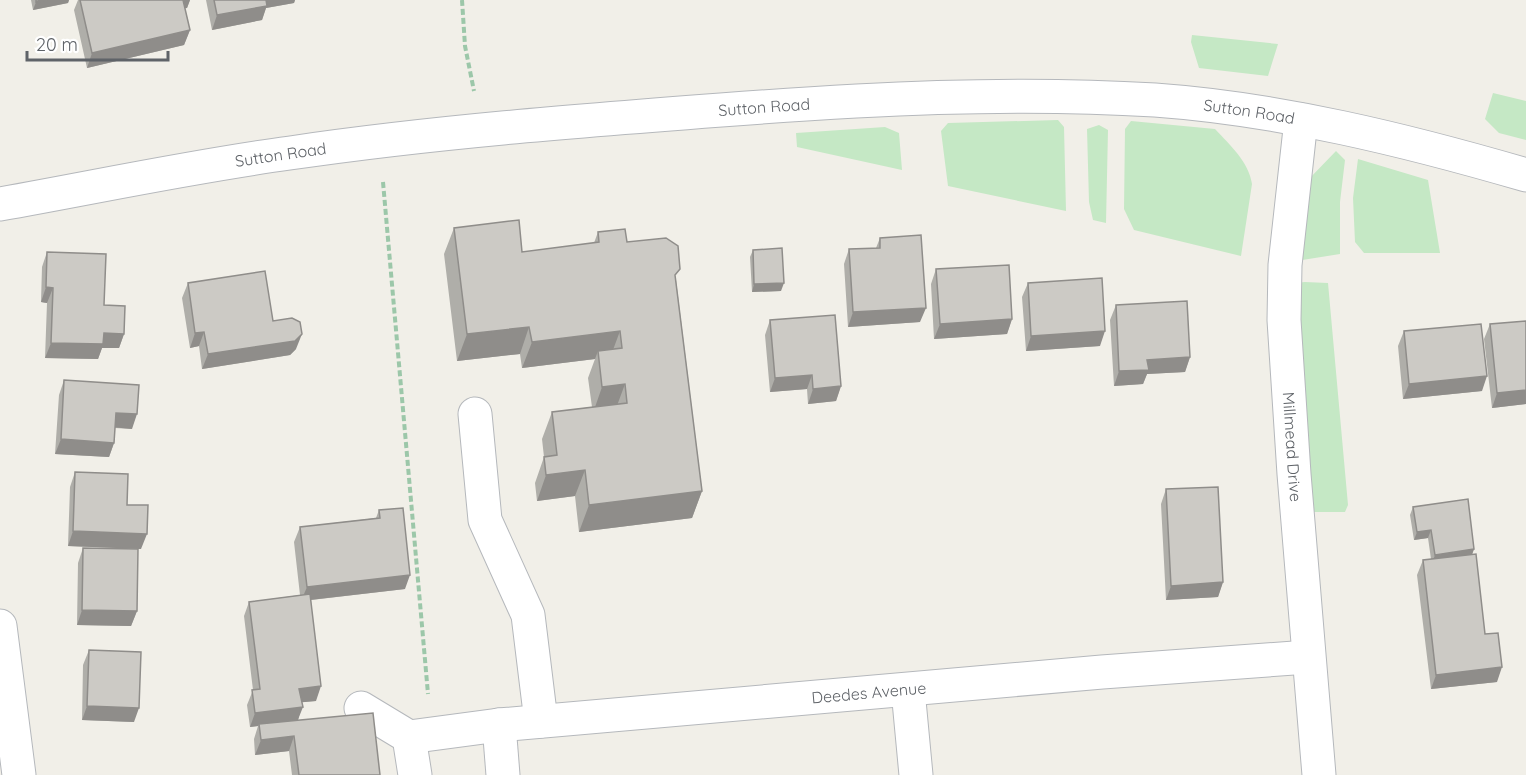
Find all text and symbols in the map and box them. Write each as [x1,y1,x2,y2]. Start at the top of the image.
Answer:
scale bar [27,24,168,62]
text: 20 m [36,33,78,56]
street label: Sutton Road [718,94,811,120]
street label: Sutton Road [1202,95,1296,128]
street label: Sutton Road [234,138,327,171]
street label: Millmead Drive [1279,391,1306,503]
street label: Deedes Avenue [811,677,927,708]

